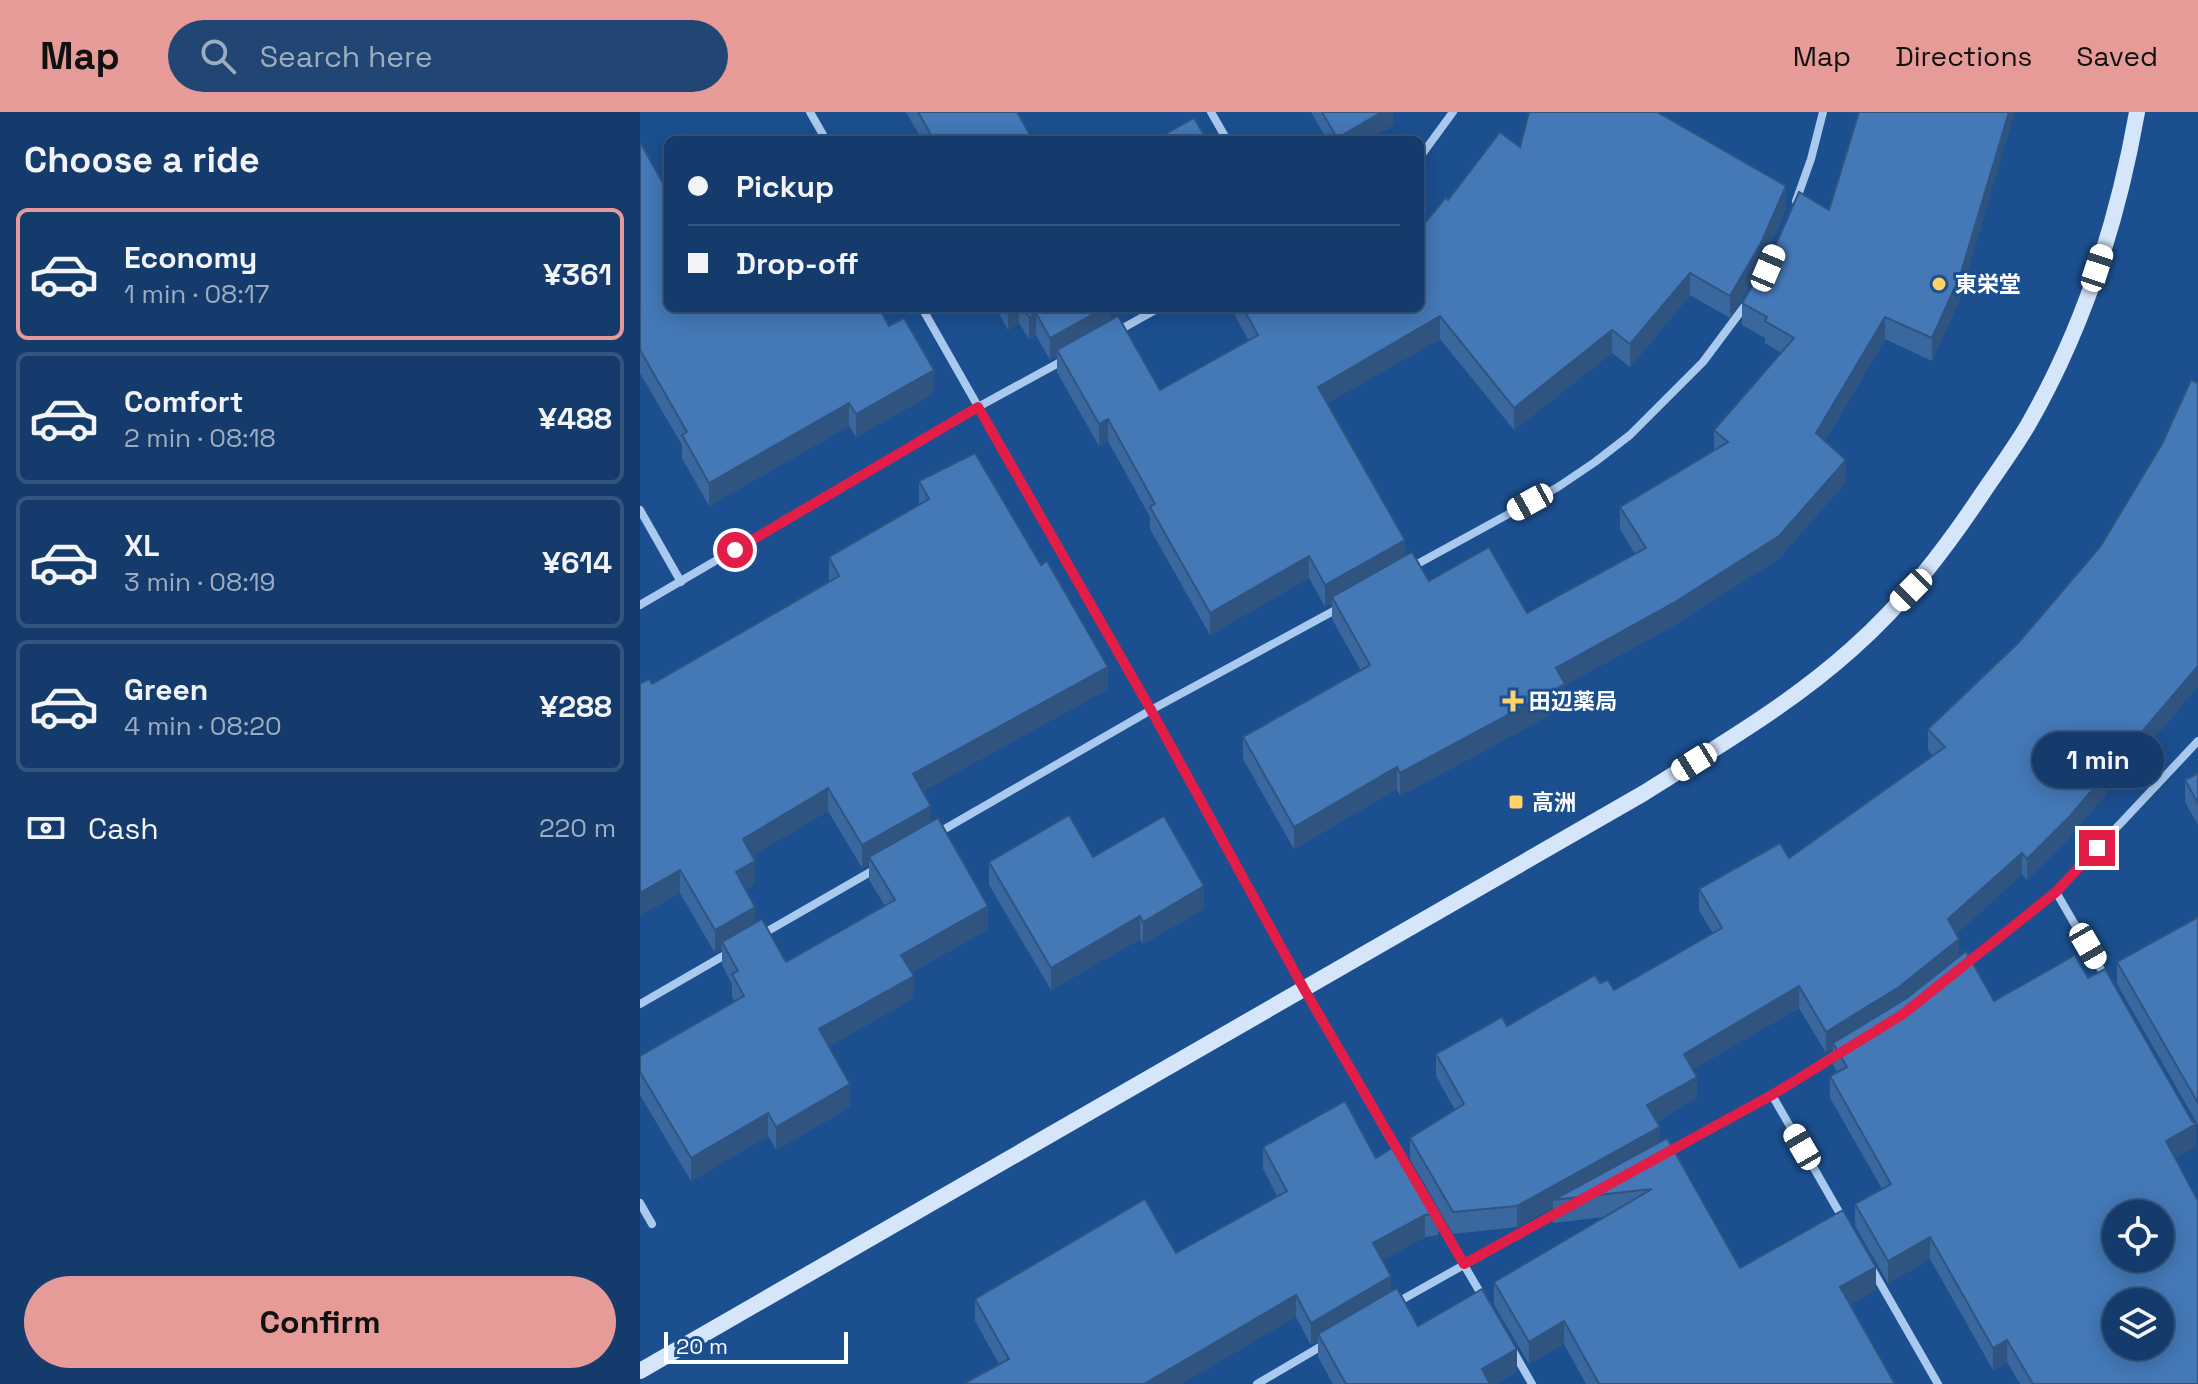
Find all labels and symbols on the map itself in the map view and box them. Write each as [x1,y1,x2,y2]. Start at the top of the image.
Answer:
car [1748,241,1788,295]
car [2078,241,2116,295]
place label: 東栄堂 [1955,270,2021,298]
marker: 東栄堂 [1930,275,1948,293]
car [1503,480,1557,524]
route start [717,532,753,568]
car [1886,565,1936,615]
place label: 田辺薬局 [1529,687,1617,715]
marker: 田辺薬局 [1504,692,1522,710]
callout: 1 min [2031,732,2163,788]
car [1667,739,1721,785]
place label: 高洲 [1532,788,1576,816]
marker: 高洲 [1507,793,1525,811]
route end [2079,830,2115,866]
car [2066,919,2110,973]
car [1780,1120,1824,1174]
scale bar [664,1328,848,1364]

